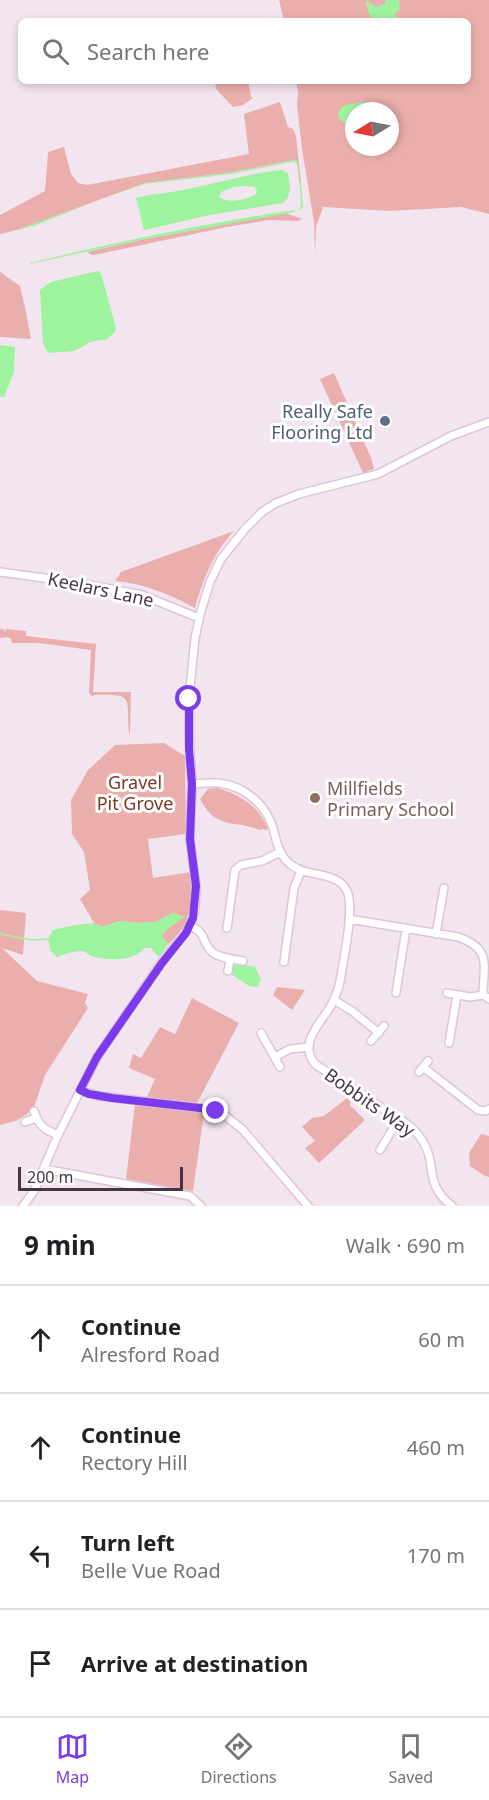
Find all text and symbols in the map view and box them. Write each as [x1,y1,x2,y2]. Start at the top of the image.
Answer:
search box [18,18,471,84]
icon: search [39,35,72,68]
text: Search here [87,36,209,66]
north arrow [345,102,399,156]
place label: Really Safe Flooring Ltd [271,399,373,444]
marker: Really Safe Flooring Ltd [378,414,392,428]
street label: Keelars Lane [46,566,156,612]
route start [175,685,201,711]
park label: Gravel Pit Grove [97,770,173,815]
place label: Millfields Primary School [327,776,454,821]
marker: Millfields Primary School [308,791,322,805]
street label: Bobbits Way [320,1062,420,1142]
route end [202,1097,228,1123]
scale bar [18,1164,183,1192]
text: 200 m [27,1166,74,1188]
text: 9 min [24,1227,96,1263]
text: Walk · 690 m [346,1232,465,1259]
text: Continue [81,1311,181,1341]
icon: ahead [24,1323,57,1356]
text: 60 m [418,1326,465,1353]
text: Alresford Road [81,1341,220,1368]
text: Continue [81,1419,181,1449]
icon: ahead [24,1431,57,1464]
text: 460 m [407,1434,465,1461]
text: Rectory Hill [81,1449,188,1476]
text: Turn left [81,1527,175,1557]
icon: left [24,1539,57,1572]
text: 170 m [407,1542,465,1569]
text: Belle Vue Road [81,1557,221,1584]
icon: arrive [24,1647,57,1680]
text: Arrive at destination [81,1648,308,1678]
tab: Map [56,1730,89,1788]
tab: Directions [201,1730,277,1788]
tab: Saved [388,1730,433,1788]

